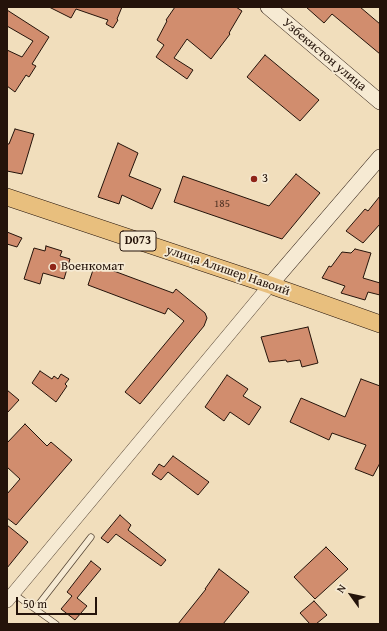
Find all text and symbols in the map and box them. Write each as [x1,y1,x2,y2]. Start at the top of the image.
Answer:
street label: Узбекистон улица [279,15,369,95]
place label: 3 [262,171,268,187]
marker: 3 [249,174,259,184]
house number: 185 [214,197,230,211]
road number: D073 [120,231,156,251]
street label: улица Алишер Навоий [164,242,292,300]
place label: Военкомат [61,259,124,275]
marker: Военкомат [48,262,58,272]
north arrow [331,575,371,615]
text: N [332,581,350,596]
scale bar [18,589,99,615]
text: 50 m [23,595,47,612]

